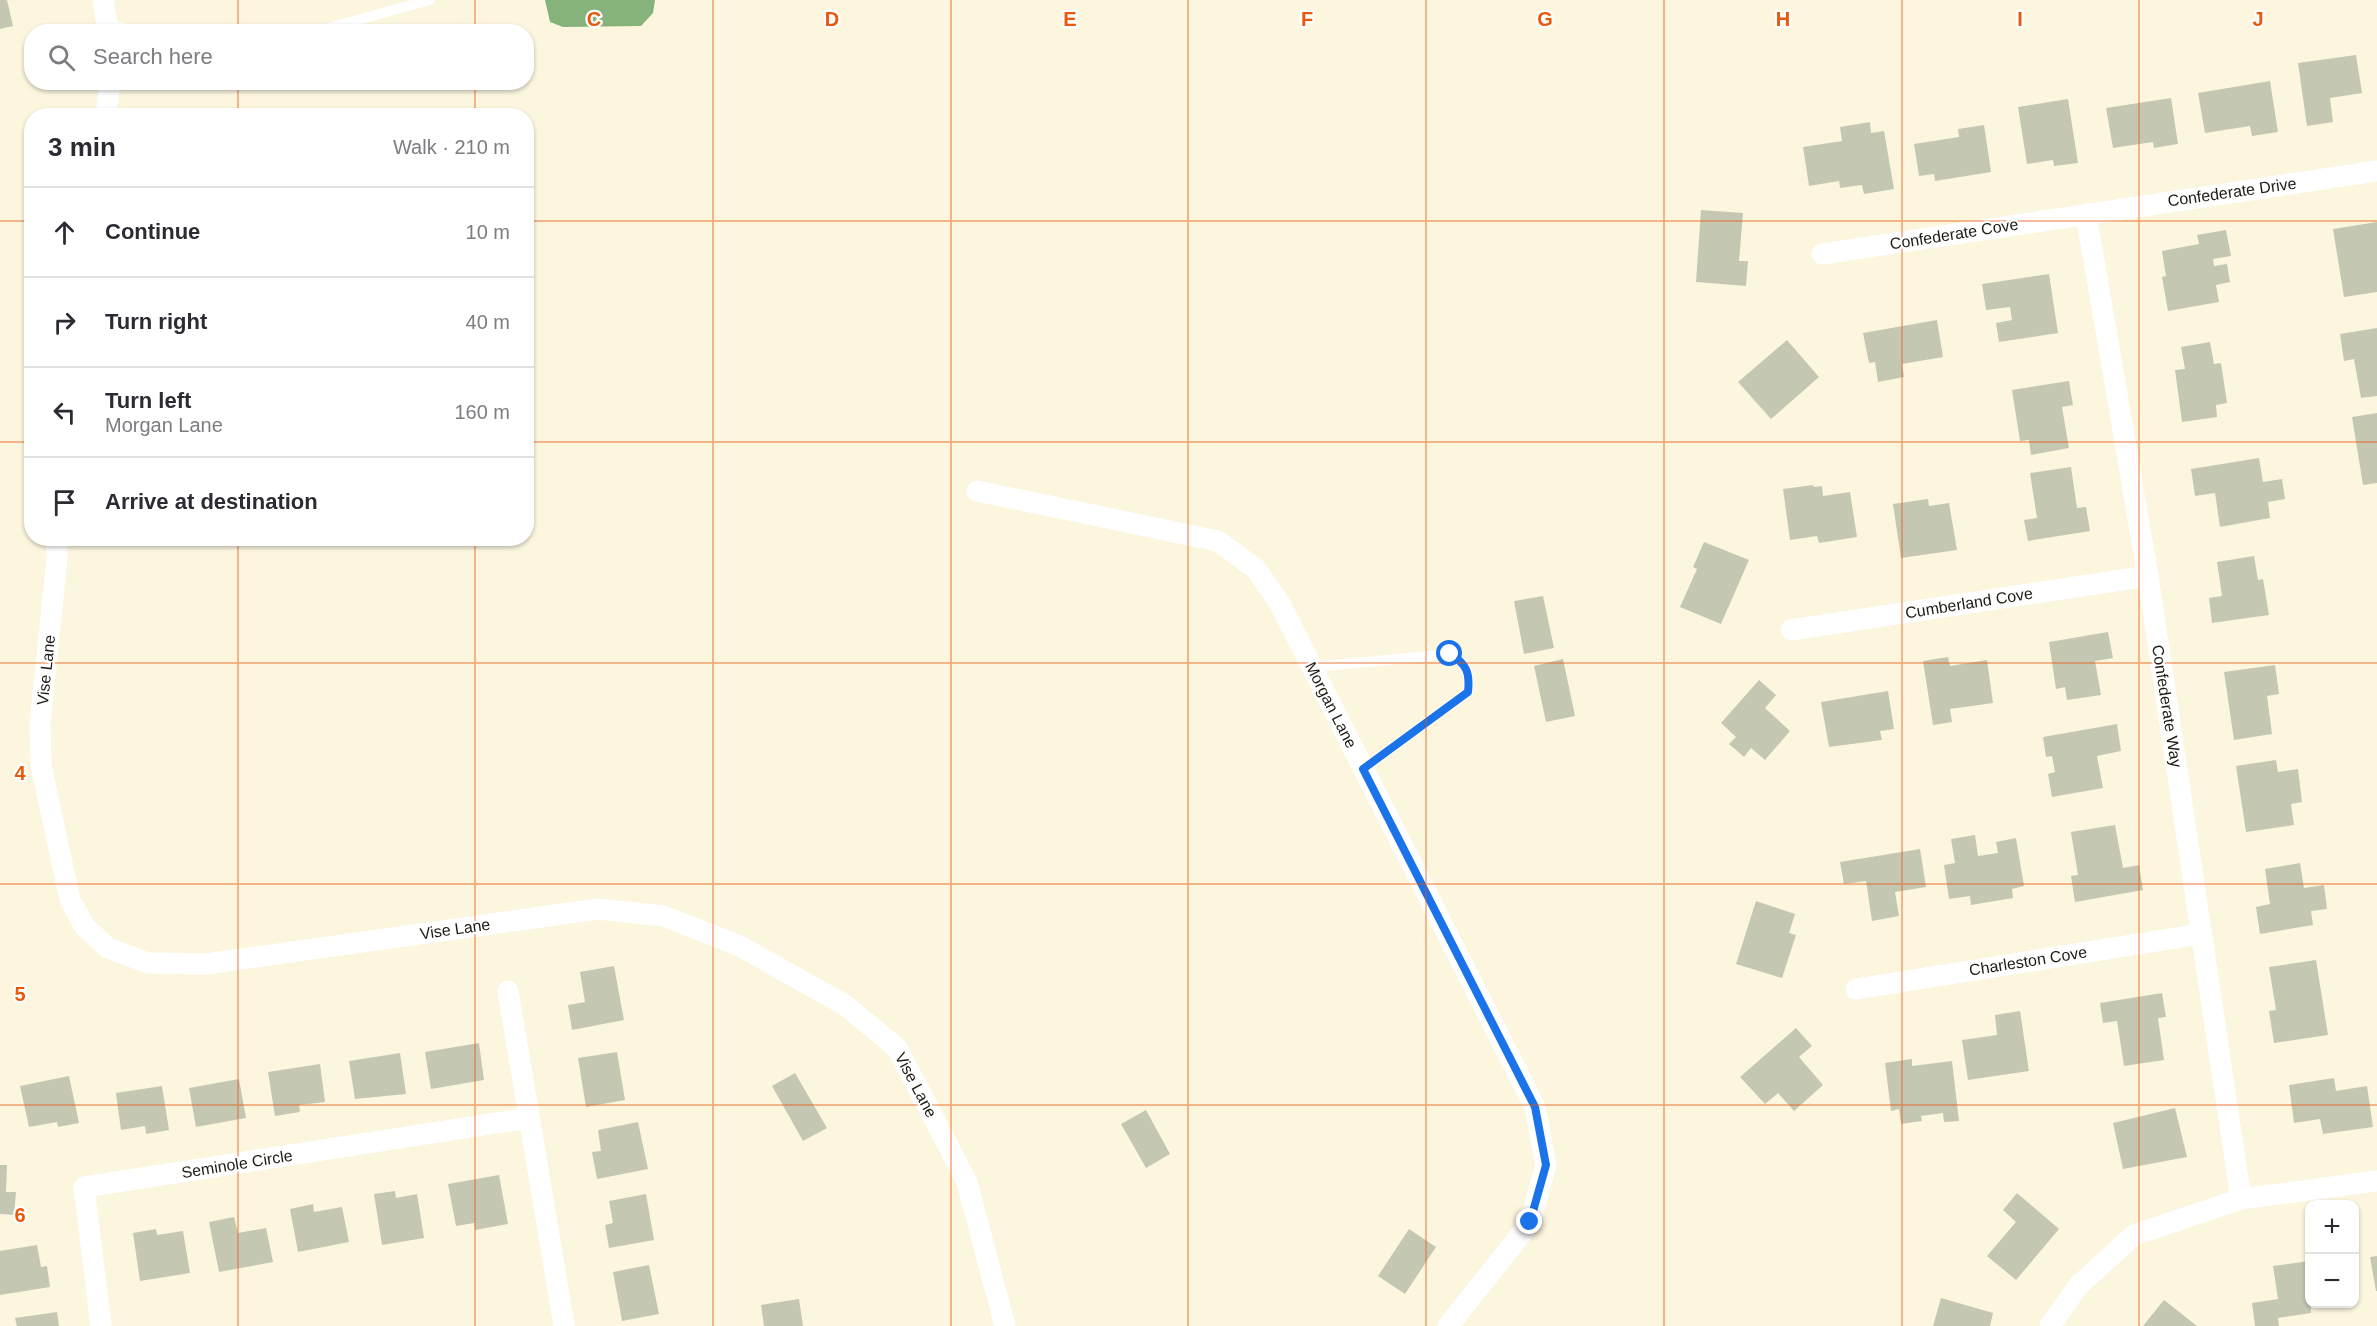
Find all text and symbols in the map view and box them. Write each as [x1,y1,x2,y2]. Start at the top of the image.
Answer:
text: C [587,8,601,30]
text: D [825,8,839,30]
text: E [1063,8,1077,30]
text: F [1301,8,1313,30]
text: G [1537,8,1553,30]
text: H [1776,8,1790,30]
text: I [2017,8,2023,30]
text: J [2252,8,2264,30]
search box [24,24,534,90]
icon: search [45,41,78,74]
text: Search here [93,44,213,69]
text: 3 min [48,132,116,162]
text: Walk · 210 m [393,136,510,158]
street label: Confederate Drive [2167,175,2298,209]
street label: Confederate Cove [1889,215,2020,253]
icon: ahead [48,216,81,249]
text: Continue [105,219,200,244]
text: 10 m [466,221,510,243]
icon: right [48,306,81,339]
text: Turn right [105,309,207,334]
text: 40 m [466,311,510,333]
text: Turn left [105,388,191,413]
icon: left [48,396,81,429]
text: 160 m [454,401,510,423]
text: Morgan Lane [105,414,223,436]
icon: arrive [48,486,81,519]
text: Arrive at destination [105,489,318,514]
street label: Cumberland Cove [1904,585,2034,621]
street label: Vise Lane [34,634,58,706]
route start [1436,640,1462,666]
street label: Confederate Way [2149,643,2185,769]
street label: Morgan Lane [1302,659,1360,751]
text: 4 [14,762,26,784]
street label: Vise Lane [419,916,491,942]
street label: Charleston Cove [1968,943,2088,979]
text: 5 [14,983,26,1005]
street label: Vise Lane [892,1050,940,1120]
street label: Seminole Circle [180,1147,294,1181]
map controls [2305,1200,2359,1308]
button: + [2305,1200,2359,1254]
text: 6 [14,1204,26,1226]
route end [1516,1208,1542,1234]
button: − [2305,1254,2359,1308]

